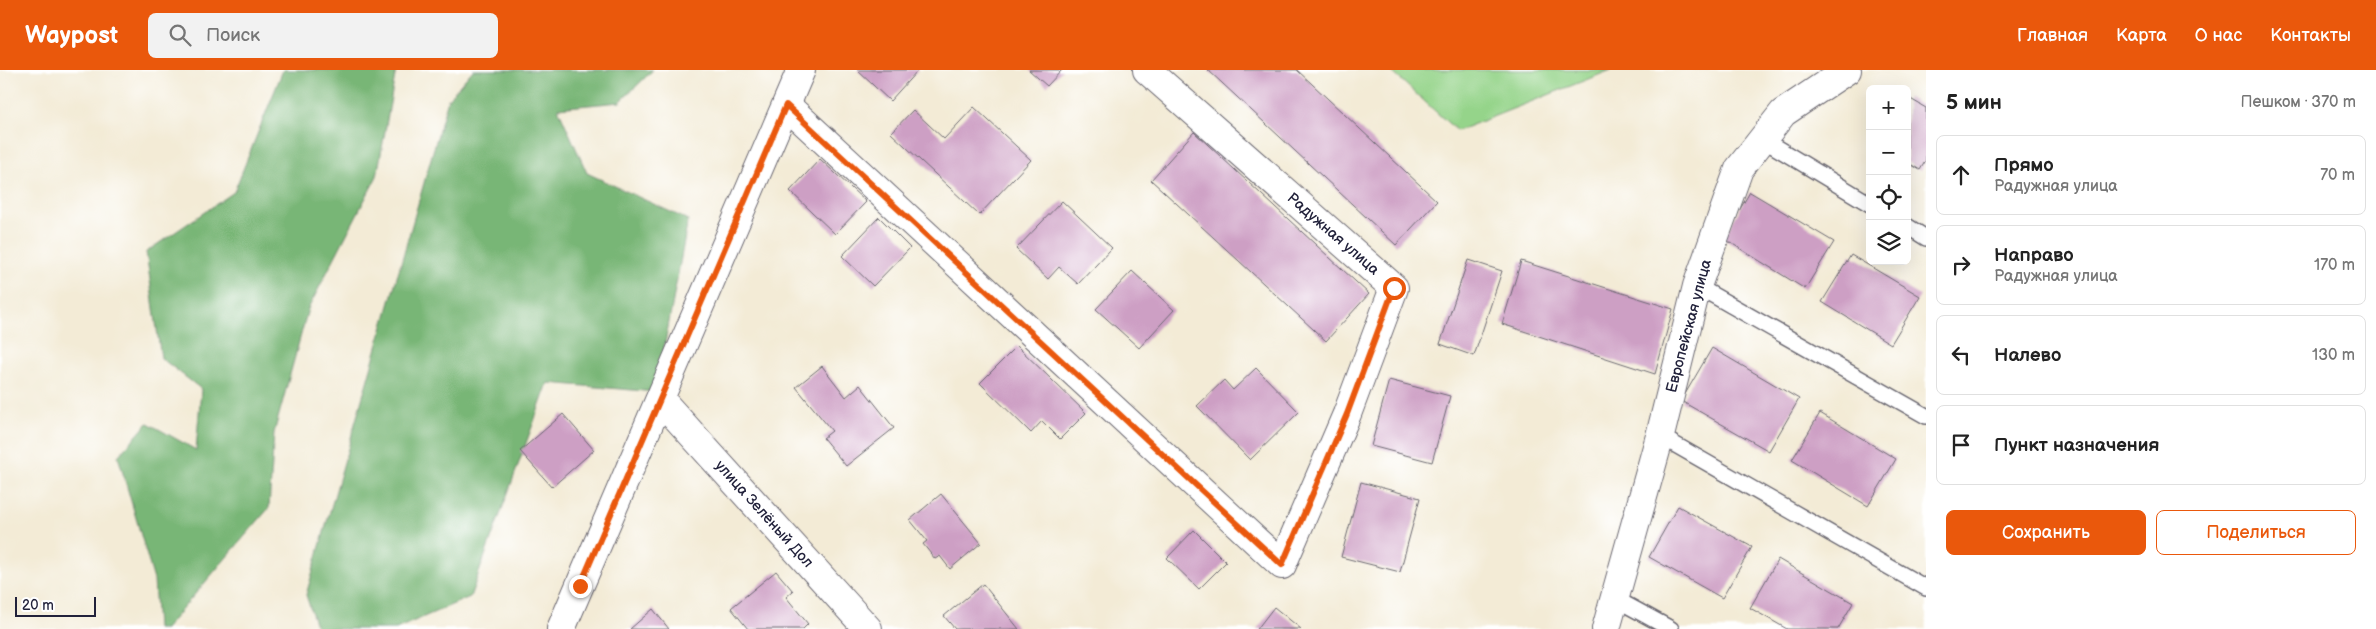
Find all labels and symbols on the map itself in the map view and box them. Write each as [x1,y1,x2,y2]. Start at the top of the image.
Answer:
street label: Радужная улица [1283,189,1383,279]
street label: Европейская улица [1662,257,1716,395]
route start [1383,277,1406,300]
street label: улица Зелёный Дол [711,456,817,572]
route end [569,575,592,598]
scale bar [15,594,96,617]

